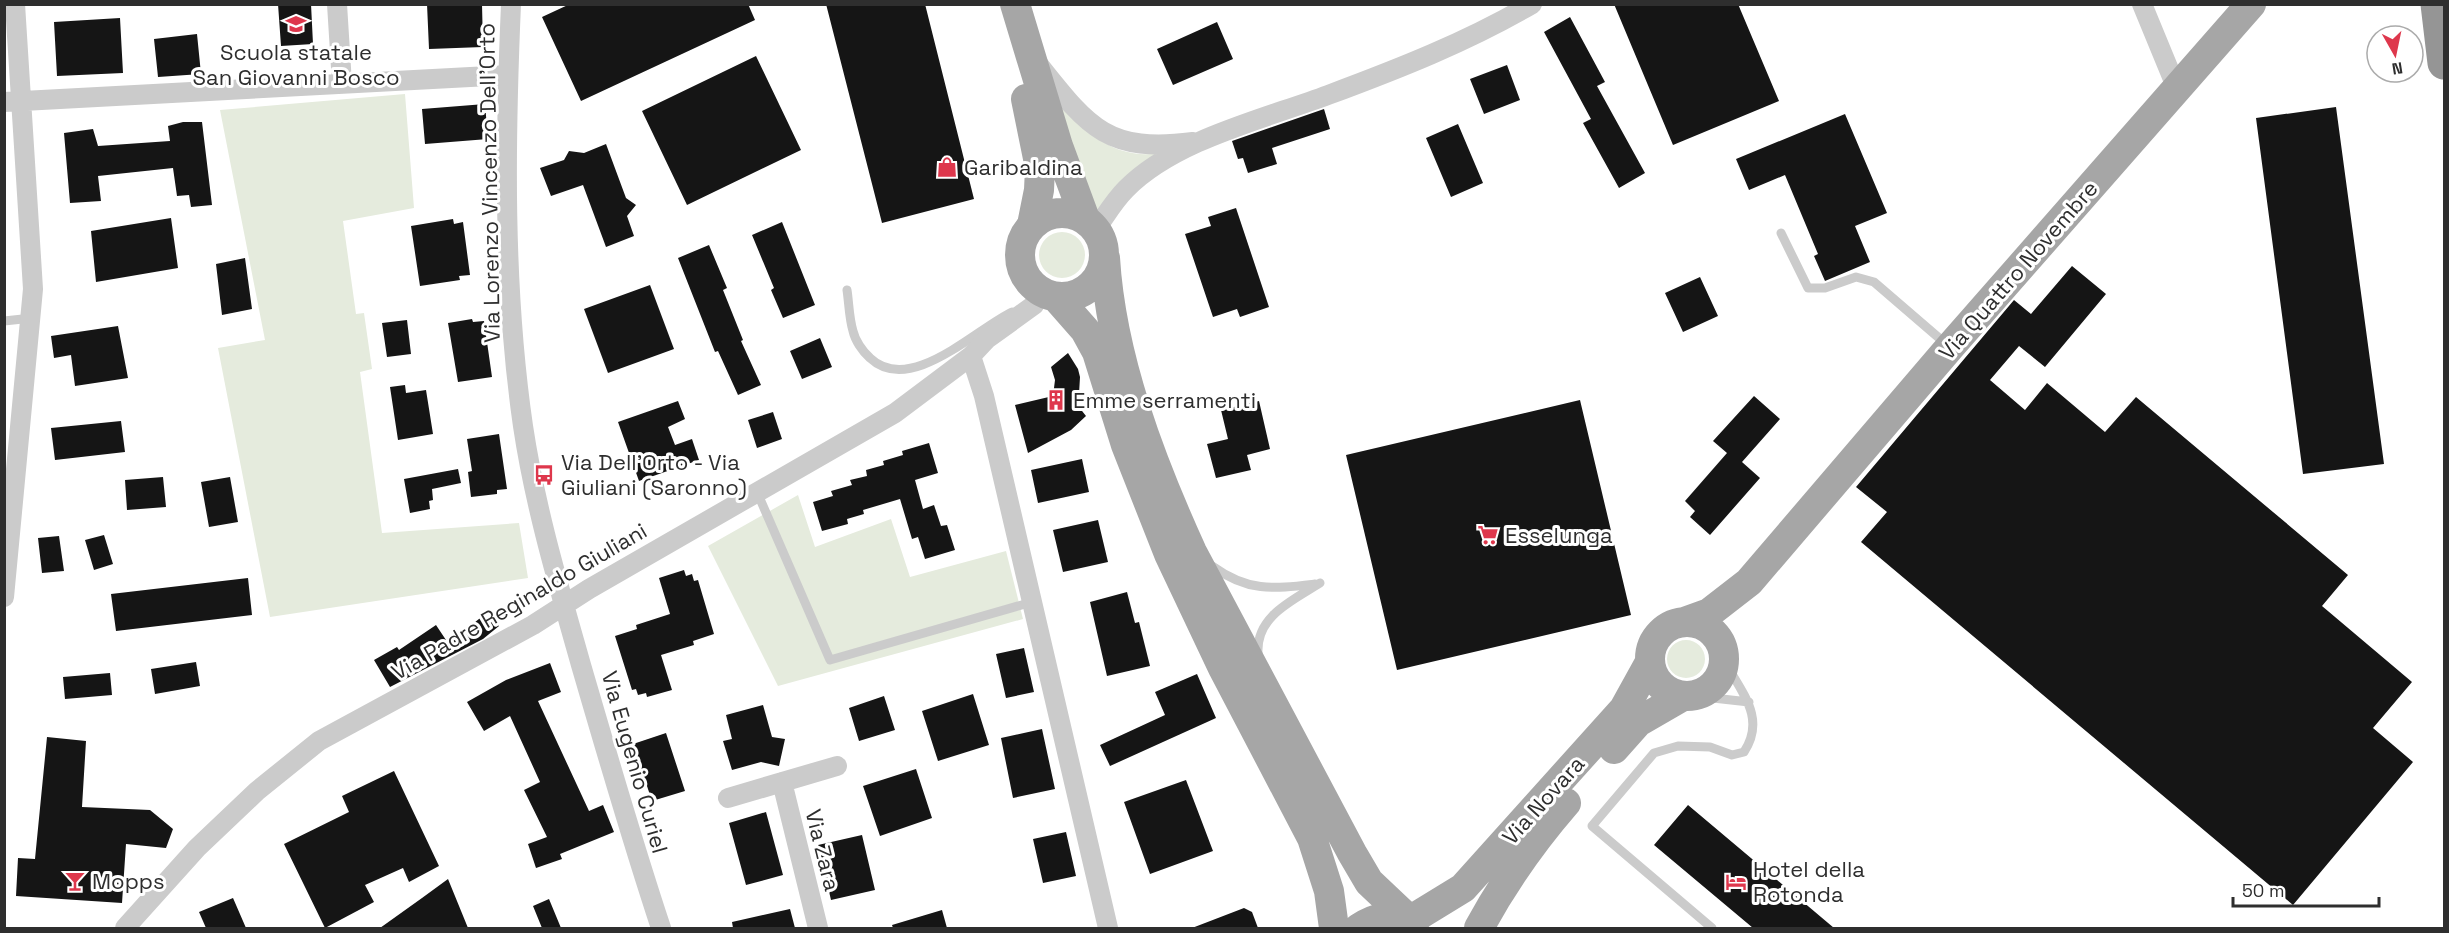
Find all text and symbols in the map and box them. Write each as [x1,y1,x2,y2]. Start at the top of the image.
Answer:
school or university icon: Scuola statale San Giovanni Bosco [284,12,308,36]
street label: Via Lorenzo Vincenzo Dell'Orto [472,23,506,343]
north arrow [2365,24,2425,84]
place label: Scuola statale San Giovanni Bosco [193,38,400,91]
text: N [2390,57,2404,80]
place label: Garibaldina [964,153,1083,181]
shop icon: Garibaldina [935,155,959,179]
street label: Via Quattro Novembre [1932,175,2104,365]
place label: Emme serramenti [1073,386,1256,414]
building icon: Emme serramenti [1044,388,1068,412]
place label: Via Dell'Orto - Via Giuliani (Saronno) [561,448,747,501]
bus stop icon: Via Dell'Orto - Via Giuliani (Saronno) [532,463,556,487]
street label: Via Padre Reginaldo Giuliani [386,516,652,686]
place label: Esselunga [1505,521,1613,549]
supermarket icon: Esselunga [1476,523,1500,547]
street label: Via Eugenio Curiel [596,668,674,856]
street label: Via Novara [1496,750,1590,850]
street label: Via Zara [799,806,847,894]
place label: Hotel della Rotonda [1753,855,1865,908]
place label: Mopps [92,867,165,895]
bar icon: Mopps [63,869,87,893]
hotel icon: Hotel della Rotonda [1724,870,1748,894]
scale bar [2233,870,2378,908]
text: 50 m [2242,879,2284,902]

